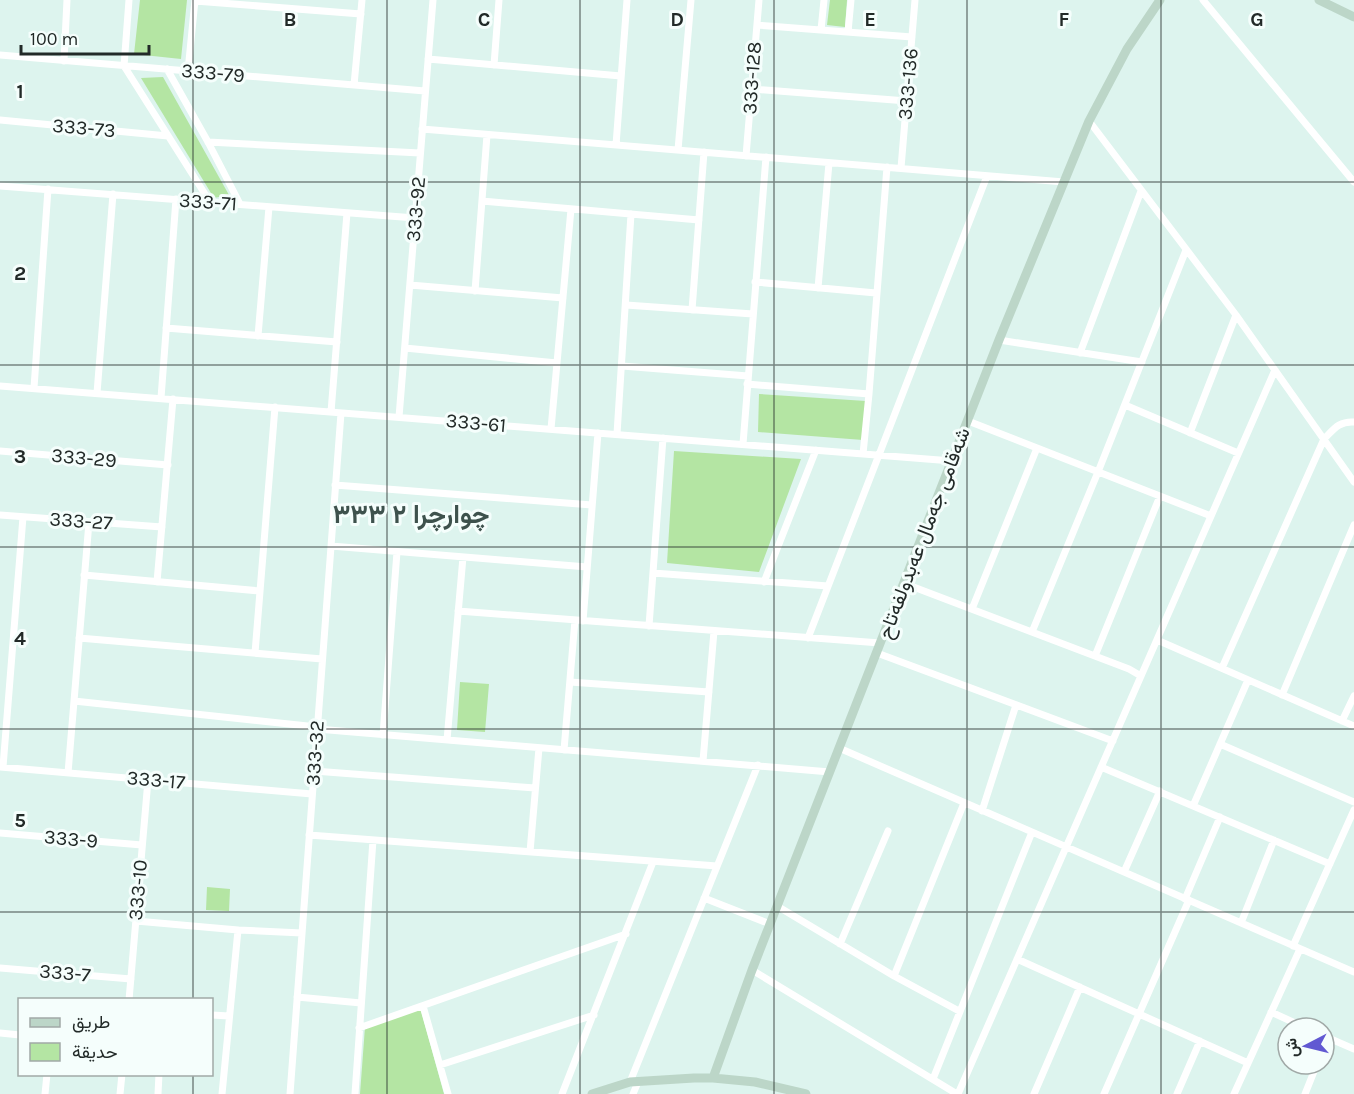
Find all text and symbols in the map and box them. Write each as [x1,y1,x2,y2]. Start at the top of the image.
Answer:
text: B [284,8,296,31]
text: C [478,8,490,31]
text: D [670,8,684,31]
text: E [864,8,876,31]
text: F [1059,8,1070,31]
text: G [1250,8,1264,31]
scale bar [21,18,148,56]
text: 100 m [30,28,78,50]
street label: 333-128 [738,41,766,115]
street label: 333-136 [893,47,923,121]
street label: 333-79 [180,59,246,87]
text: 1 [16,80,24,103]
street label: 333-73 [51,114,117,142]
street label: 333-92 [402,175,430,243]
street label: 333-71 [178,188,238,216]
text: 2 [14,262,26,285]
street label: 333-61 [445,409,507,437]
street label: شەقامی جەمال عەبدولفەتاح [873,424,977,642]
street label: 333-29 [50,444,118,472]
text: 3 [14,445,26,468]
district label: چوارچرا ٢ ٣٣٣ [333,499,489,532]
street label: 333-27 [49,507,114,535]
text: 4 [14,627,26,650]
street label: 333-32 [301,719,329,787]
street label: 333-17 [126,766,187,794]
text: 5 [14,809,26,832]
street label: 333-9 [43,825,99,853]
street label: 333-10 [124,859,152,921]
street label: 333-7 [38,959,92,987]
legend [18,998,213,1076]
text: طريق [72,1011,110,1033]
north arrow [1276,1016,1336,1076]
text: ش [1281,1037,1302,1058]
text: حديقة [72,1041,118,1063]

